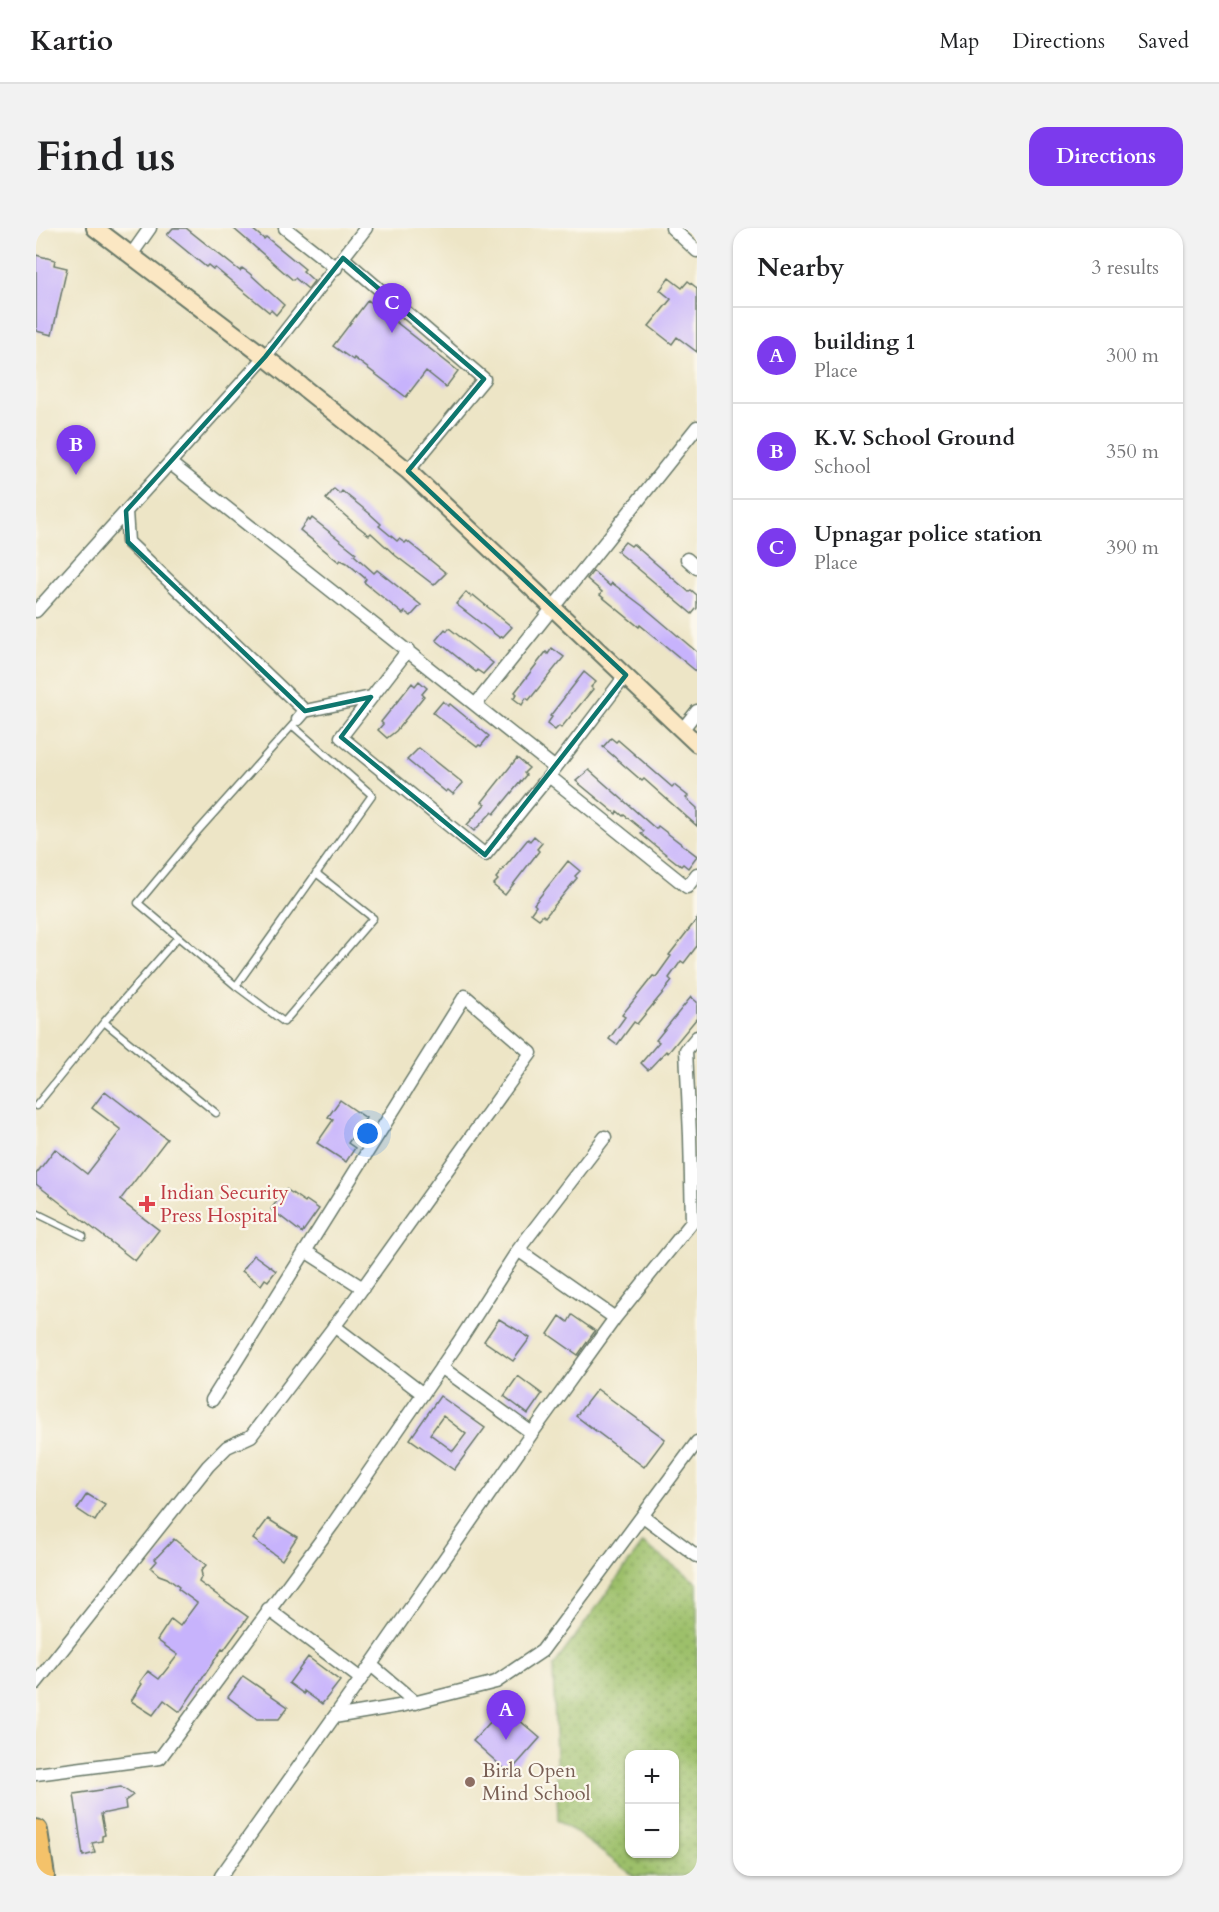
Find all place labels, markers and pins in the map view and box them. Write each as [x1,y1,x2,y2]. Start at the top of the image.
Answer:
pin: C [372,284,412,333]
pin: B [56,426,96,475]
place label: Indian Security Press Hospital [160,1179,289,1229]
marker: Indian Security Press Hospital [138,1195,156,1213]
pin: A [486,1690,526,1740]
place label: Birla Open Mind School [482,1757,591,1807]
marker: Birla Open Mind School [463,1775,477,1789]

